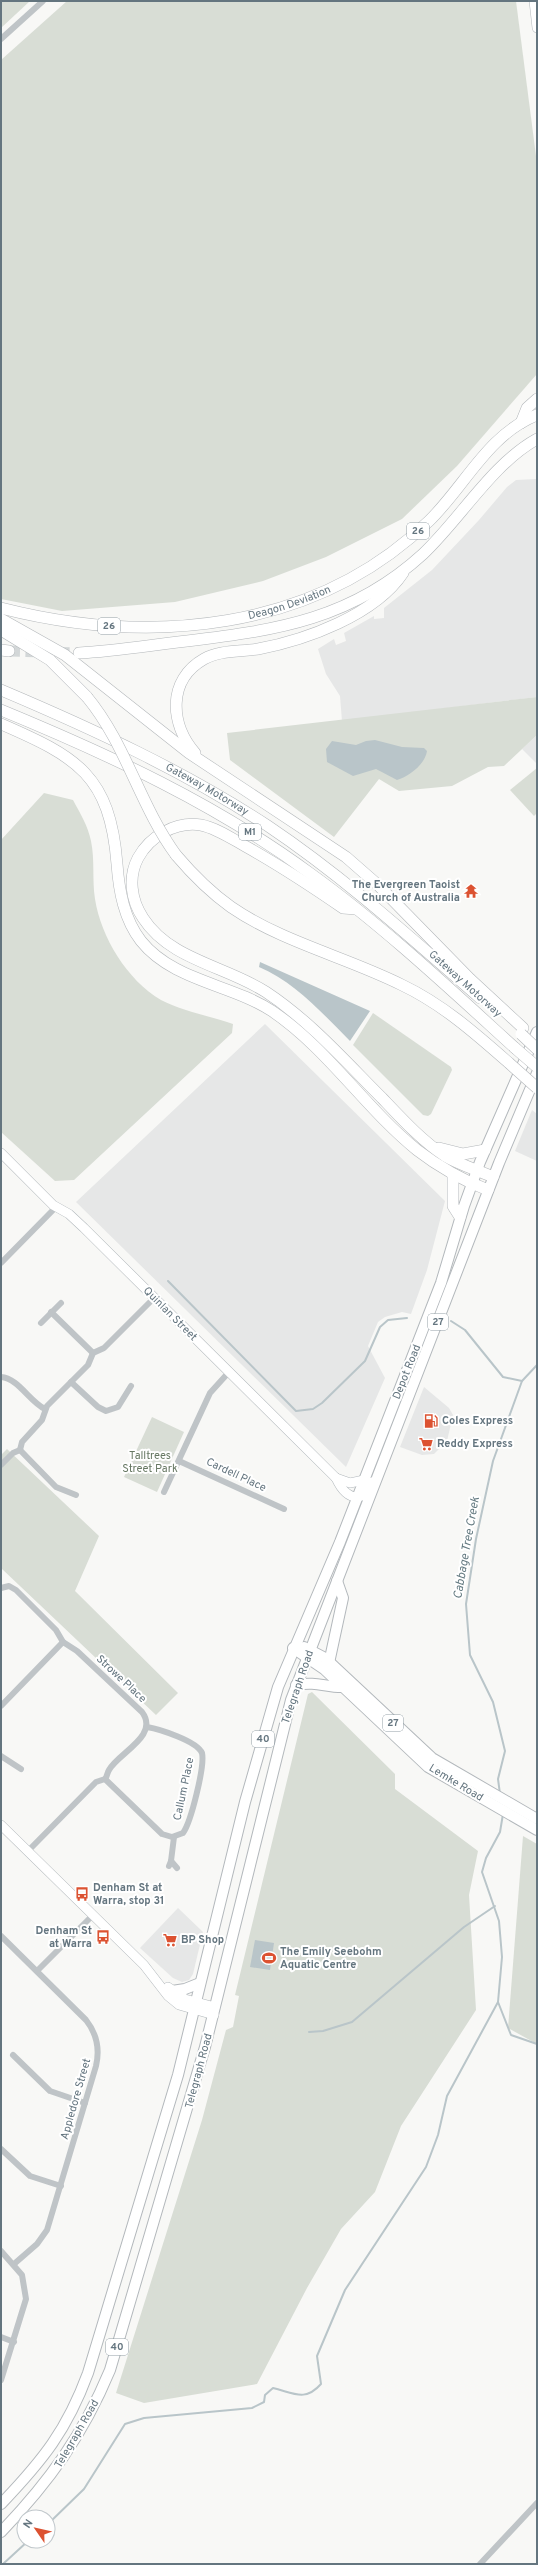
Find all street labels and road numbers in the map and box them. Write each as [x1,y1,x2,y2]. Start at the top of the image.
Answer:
road number: 26 [407,523,429,539]
street label: Deagon Deviation [247,582,333,623]
road number: 26 [98,618,120,634]
street label: Gateway Motorway [163,760,251,819]
road number: M1 [239,824,261,840]
street label: Gateway Motorway [426,947,505,1021]
street label: Quinlan Street [140,1284,200,1344]
road number: 27 [428,1314,448,1330]
street label: Depot Road [390,1342,424,1402]
street label: Cardell Place [204,1455,268,1495]
street label: Telegraph Road [279,1648,317,1726]
street label: Strowe Place [93,1652,149,1706]
road number: 27 [383,1715,403,1731]
road number: 40 [252,1731,274,1747]
street label: Callum Place [170,1756,198,1822]
street label: Lemke Road [426,1761,486,1805]
street label: Telegraph Road [182,2032,216,2110]
street label: Appledore Street [58,2057,94,2141]
road number: 40 [106,2339,128,2355]
street label: Telegraph Road [52,2397,102,2471]

